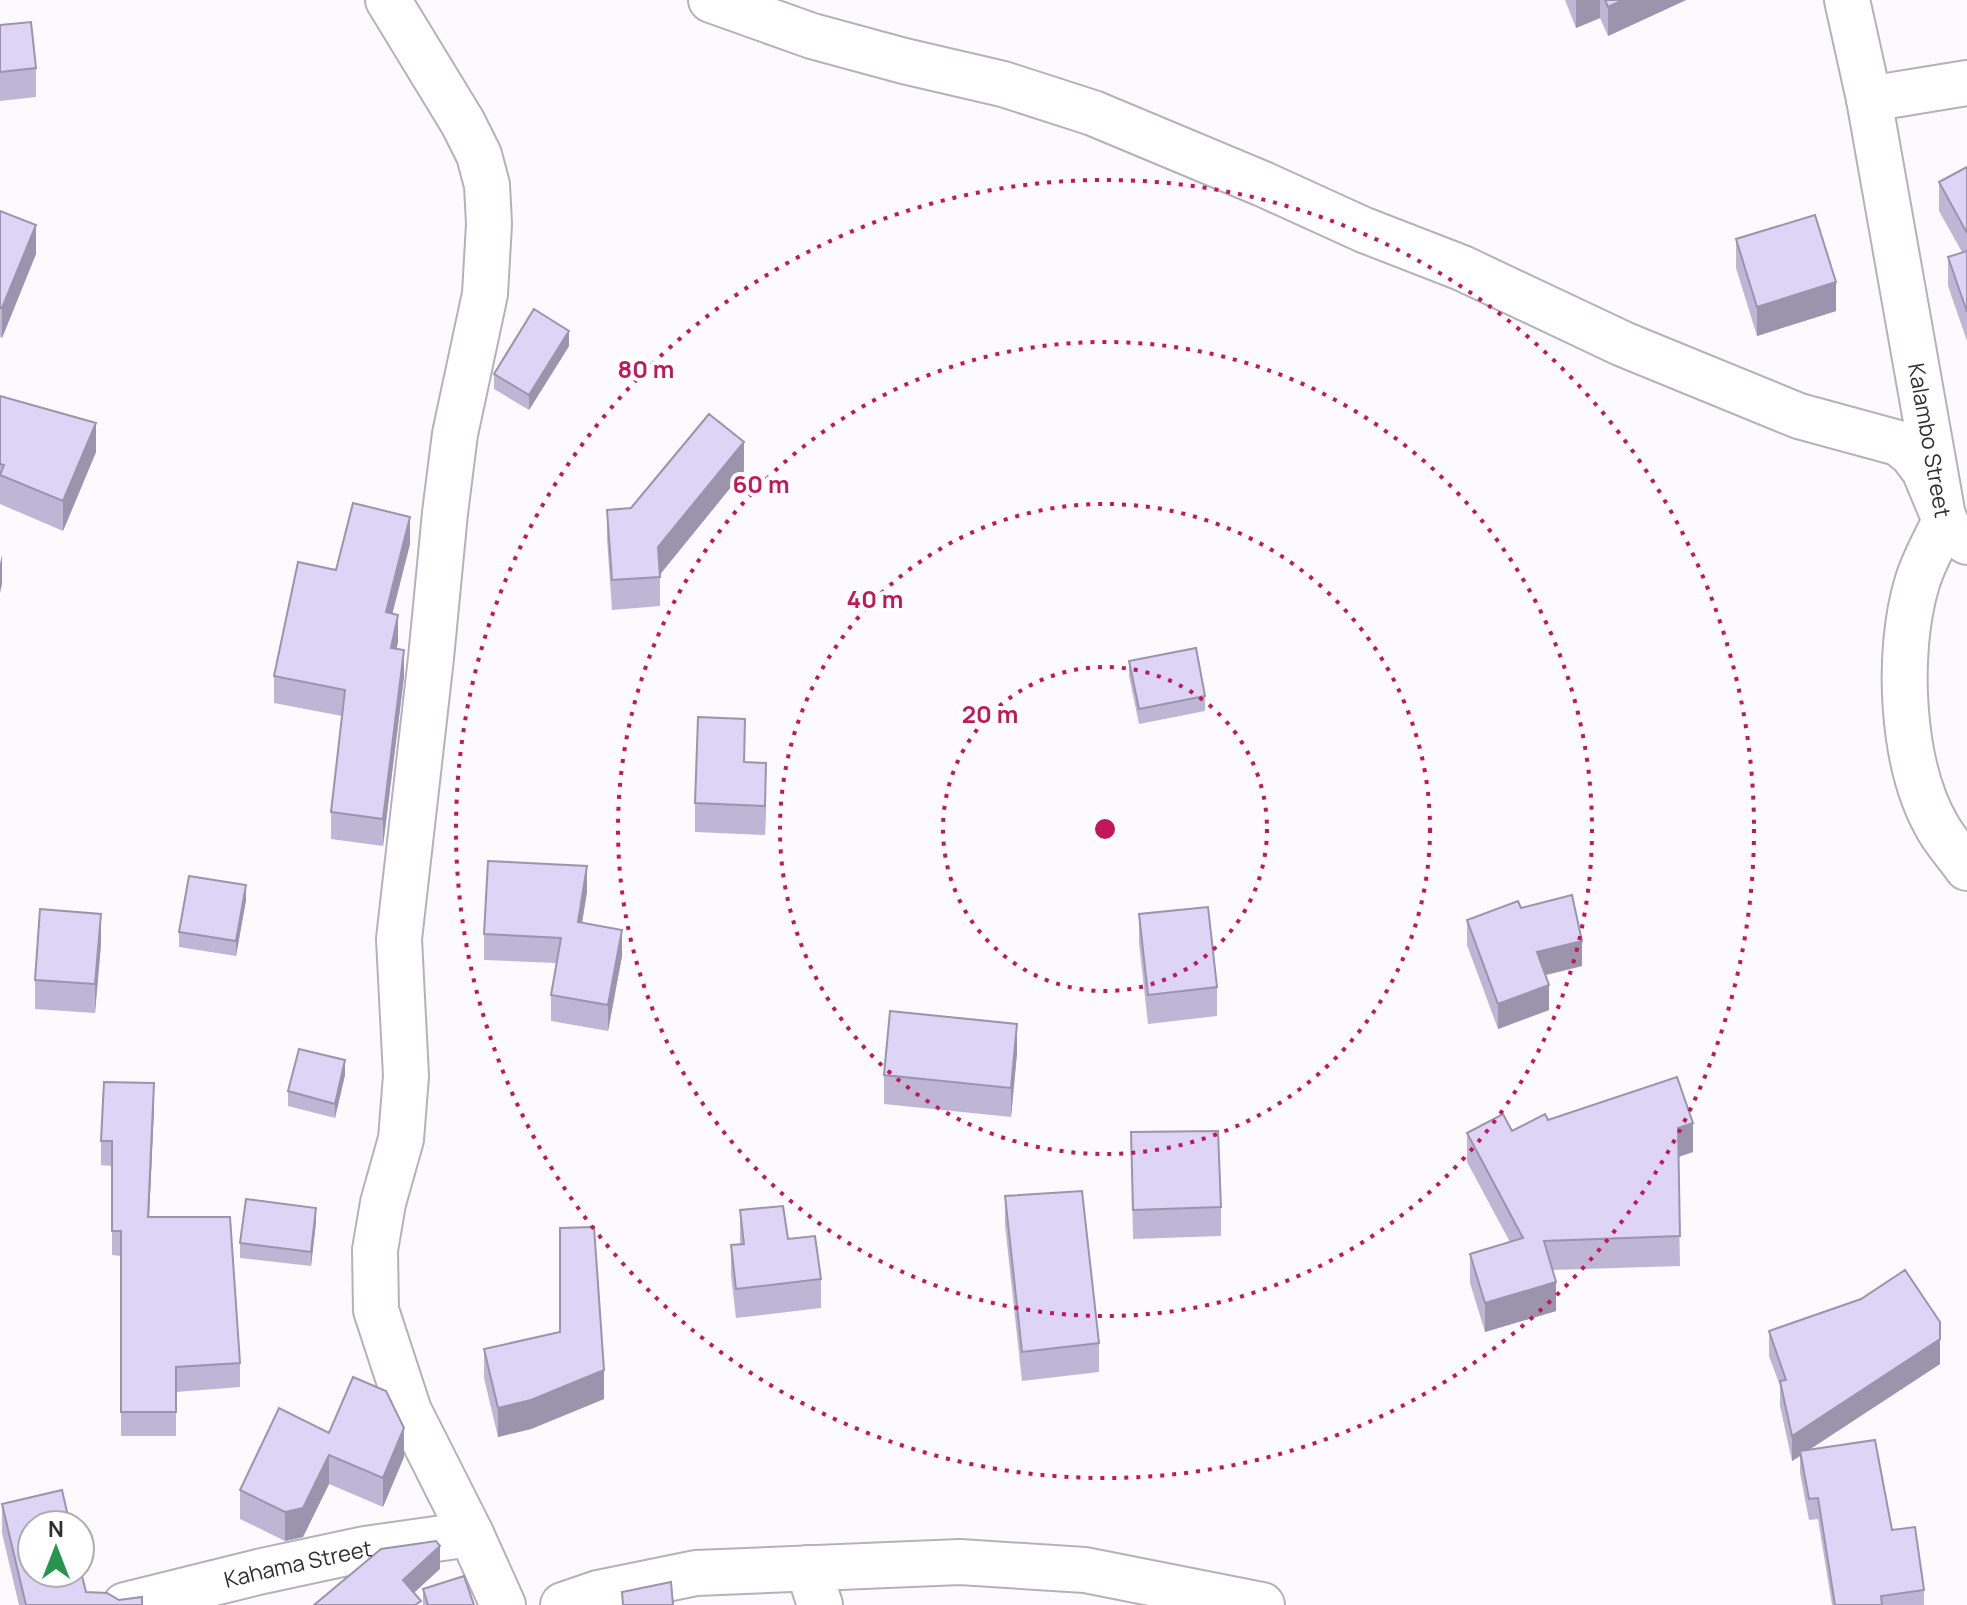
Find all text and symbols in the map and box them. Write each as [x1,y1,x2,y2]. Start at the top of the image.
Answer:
text: 80 m [618,352,674,385]
street label: Kalambo Street [1901,361,1958,520]
text: 60 m [732,467,790,500]
text: 40 m [847,582,903,615]
text: 20 m [962,697,1018,730]
centre of rings [1091,815,1119,843]
north arrow [16,1509,96,1589]
text: N [48,1514,64,1544]
street label: Kahama Street [221,1533,374,1595]

